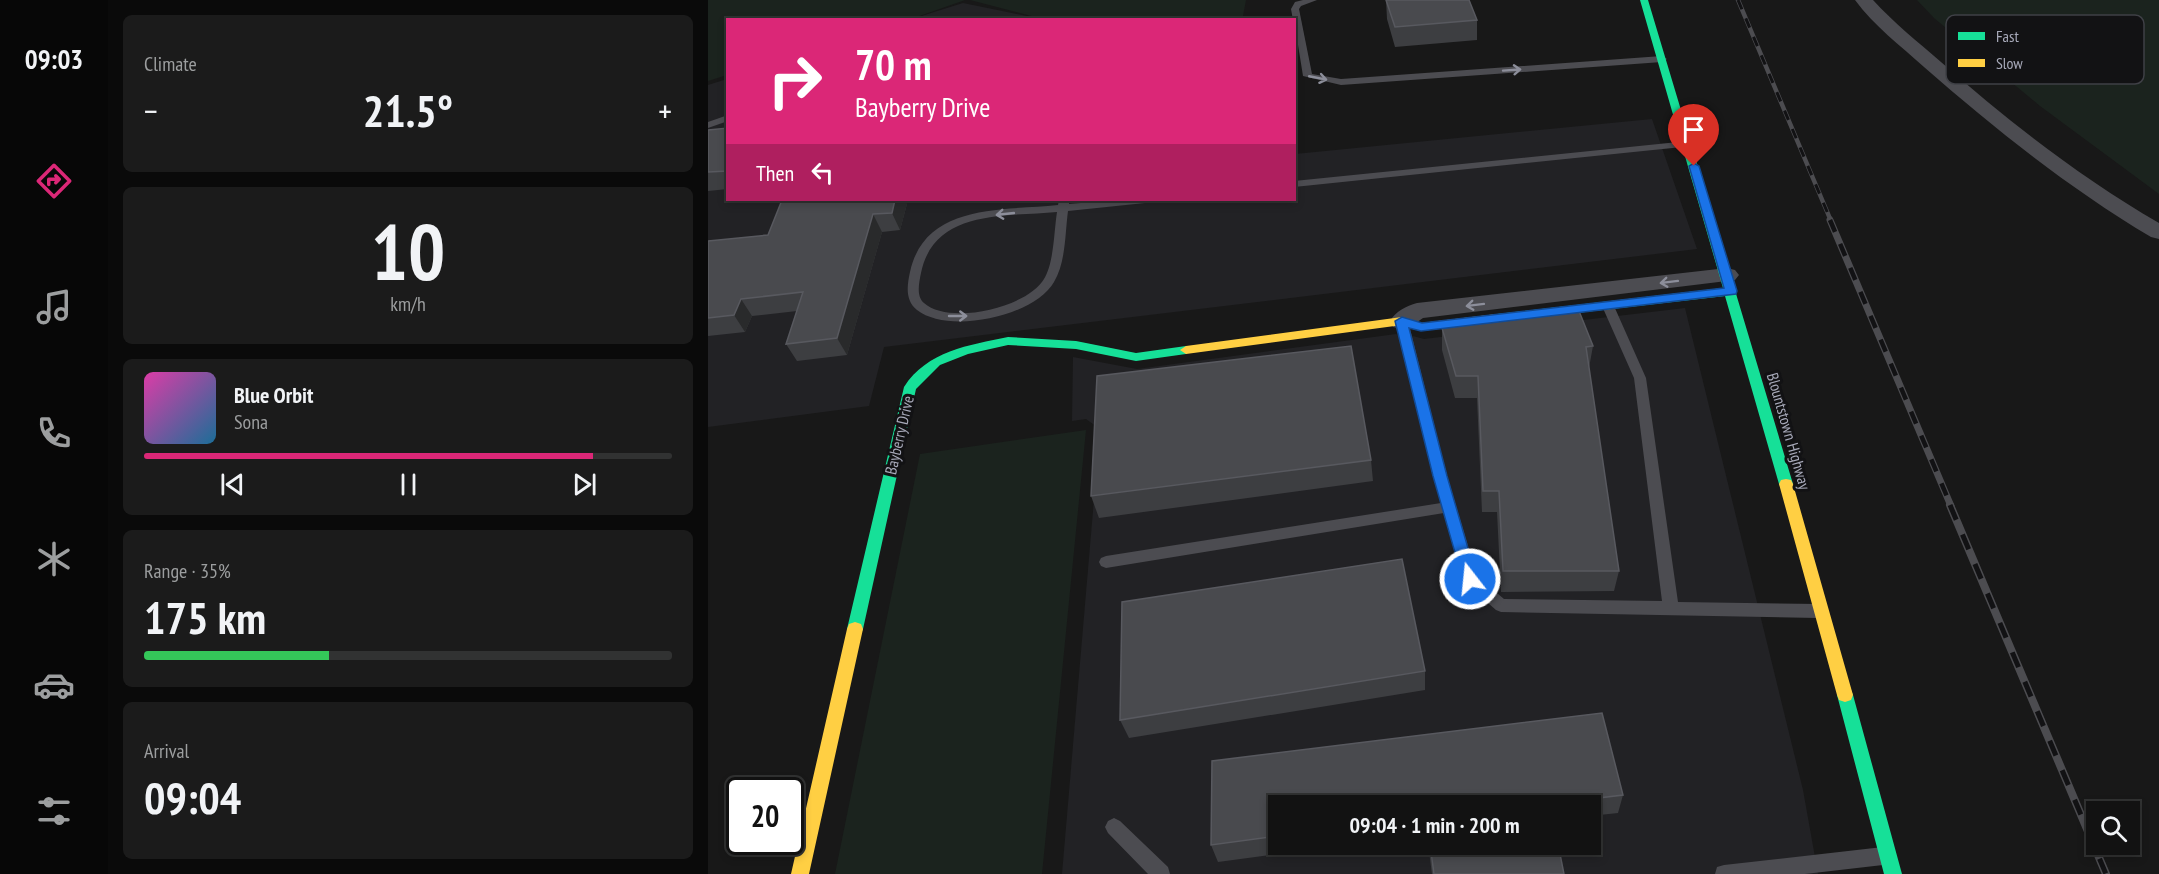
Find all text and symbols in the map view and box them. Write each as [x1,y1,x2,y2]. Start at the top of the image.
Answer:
legend [1946,15,2144,84]
text: Fast [1996,26,2019,46]
text: 70 m [855,37,932,92]
text: 09:03 [25,42,83,76]
icon: right [756,42,834,120]
text: Climate [144,51,197,77]
text: Slow [1996,53,2023,73]
one-way arrow [1502,64,1522,75]
one-way arrow [1308,73,1327,84]
text: 21.5° [363,81,453,139]
text: − [144,89,158,132]
text: + [658,89,672,132]
text: Bayberry Drive [855,90,991,124]
pin [1668,104,1719,166]
icon: arrive [1677,113,1710,146]
icon: left [806,156,839,189]
text: Then [756,159,794,187]
icon: directions [33,160,75,202]
text: 10 [371,201,445,302]
one-way arrow [996,209,1016,220]
one-way arrow [1659,277,1679,288]
icon: music [33,286,75,328]
text: km/h [390,291,426,317]
one-way arrow [1465,299,1485,310]
one-way arrow [948,310,968,322]
street label: Blountstown Highway [1763,370,1815,492]
text: Blue Orbit [234,381,313,409]
street label: Bayberry Drive [880,394,918,476]
text: Sona [234,409,268,435]
icon: phone [33,412,75,454]
icon: previous [216,468,249,501]
icon: pause [392,468,425,501]
icon: next [568,468,601,501]
icon: climate [33,538,75,580]
position arrow [1438,547,1502,611]
text: Range · 35% [144,558,231,584]
text: 175 km [144,588,266,646]
icon: car [33,664,75,706]
text: Arrival [144,738,189,764]
text: 09:04 [144,768,241,826]
speed limit sign: 20 [726,777,804,855]
icon: filters [33,790,75,832]
map controls [2086,801,2140,855]
button: search [2086,801,2140,855]
text: 09:04 · 1 min · 200 m [1349,811,1520,839]

